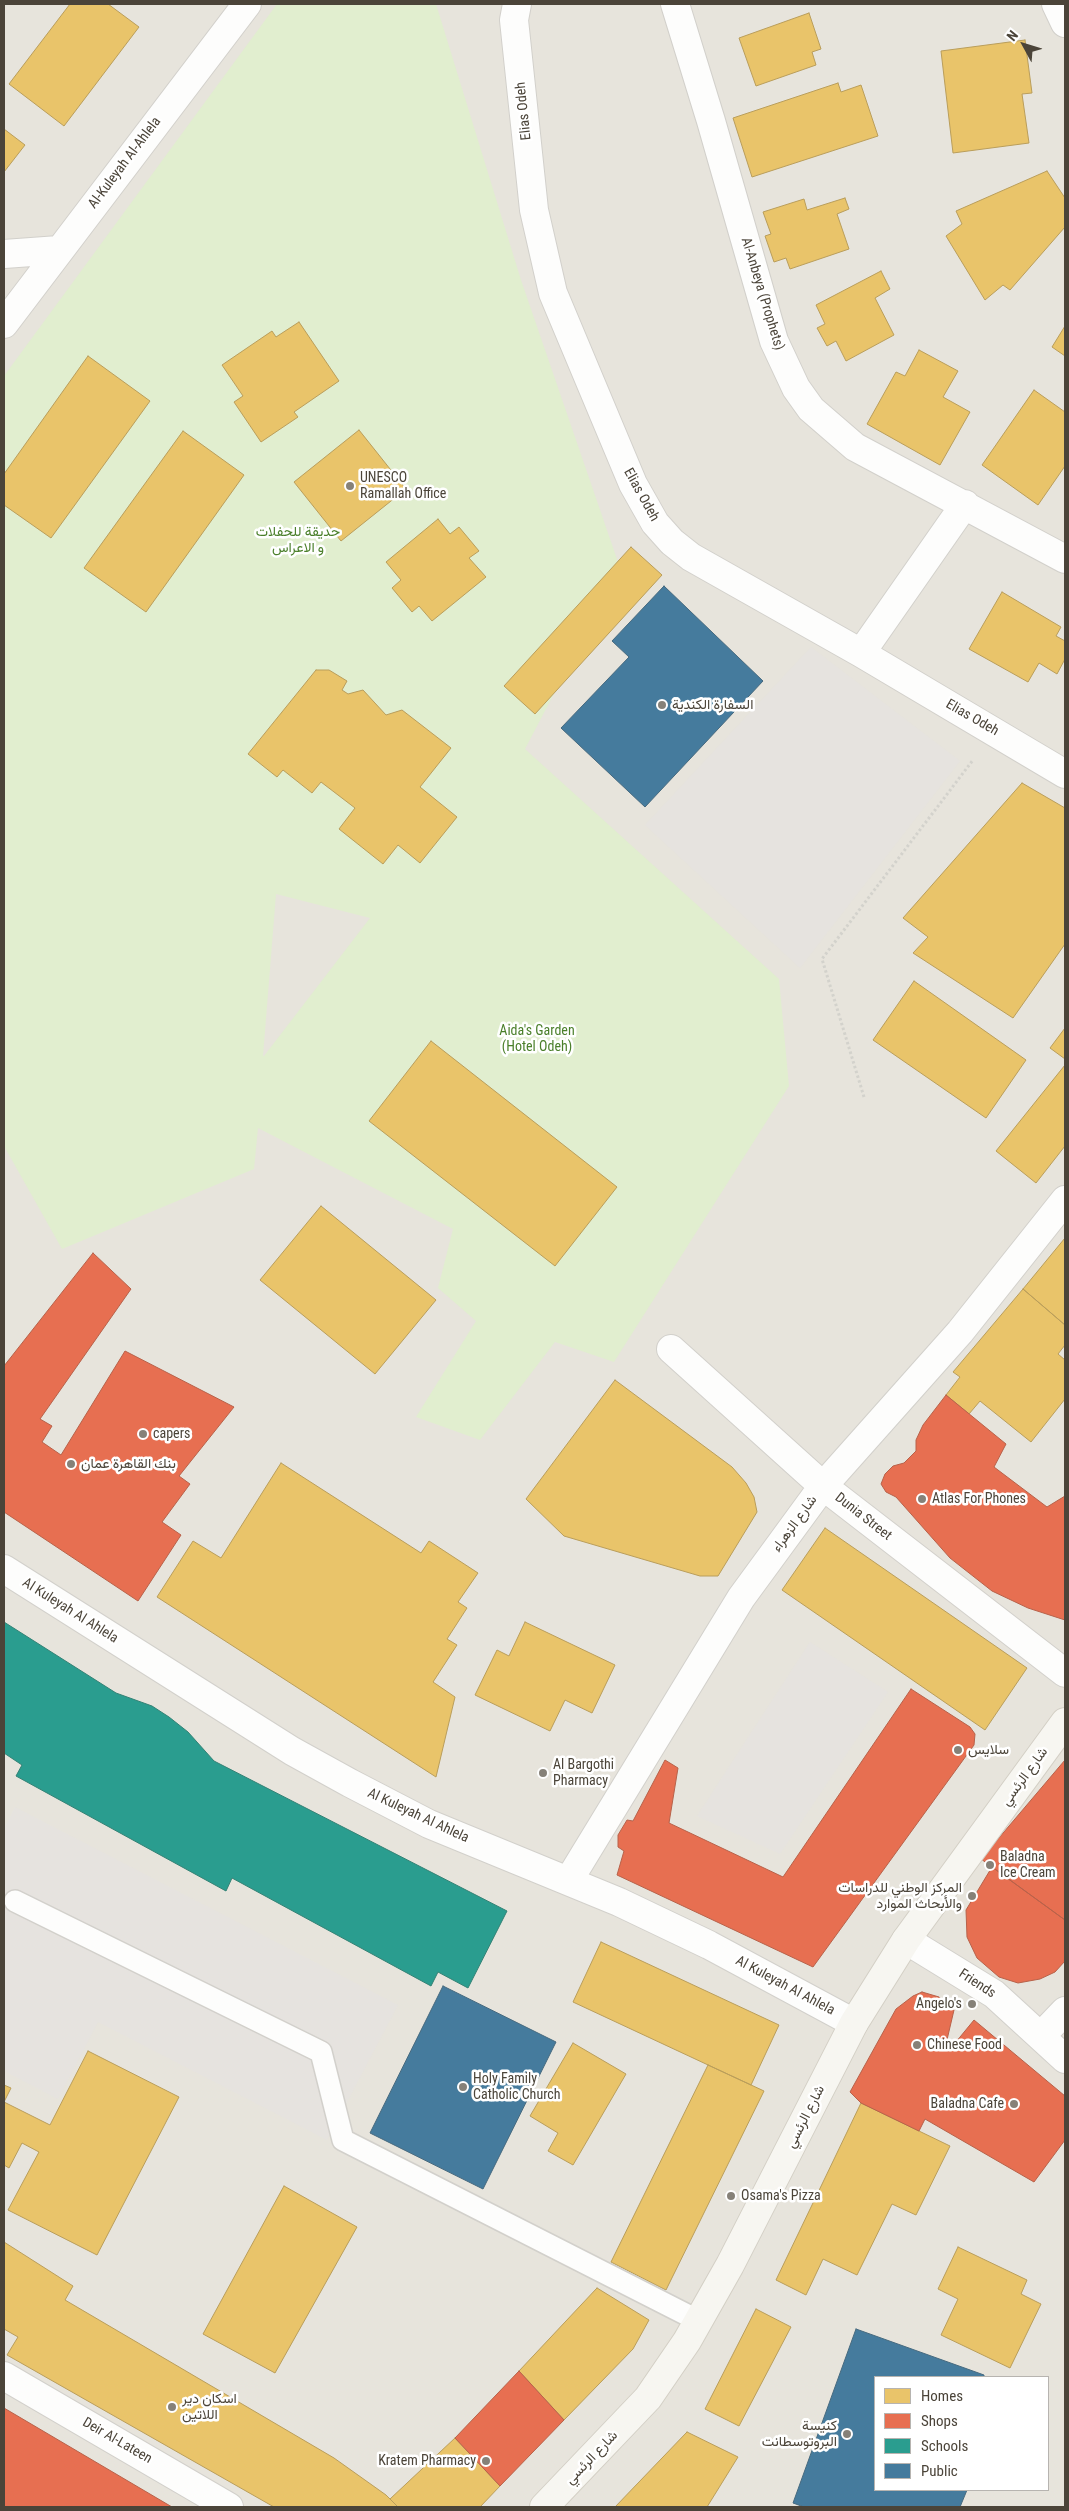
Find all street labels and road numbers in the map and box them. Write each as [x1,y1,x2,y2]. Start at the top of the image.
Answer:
street label: Elias Odeh [513,81,535,141]
street label: Al-Kuleyah Al-Ahlela [85,114,165,212]
street label: Al-Anbeya (Prophets) [737,236,787,352]
street label: Elias Odeh [620,465,662,525]
street label: Elias Odeh [943,696,1001,740]
street label: Dunia Street [831,1490,895,1544]
street label: شارع الزهراء [769,1492,821,1556]
street label: Al Kuleyah Al Ahlela [19,1575,121,1647]
street label: شارع الرئسي [998,1744,1052,1810]
street label: Al Kuleyah Al Ahlela [365,1785,471,1847]
street label: Al Kuleyah Al Ahlela [733,1953,837,2019]
street label: Friends [955,1966,999,2002]
street label: شارع الرئسي [783,2083,829,2151]
street label: Deir Al-Lateen [79,2414,155,2468]
street label: شارع الرئسي [562,2428,622,2488]

